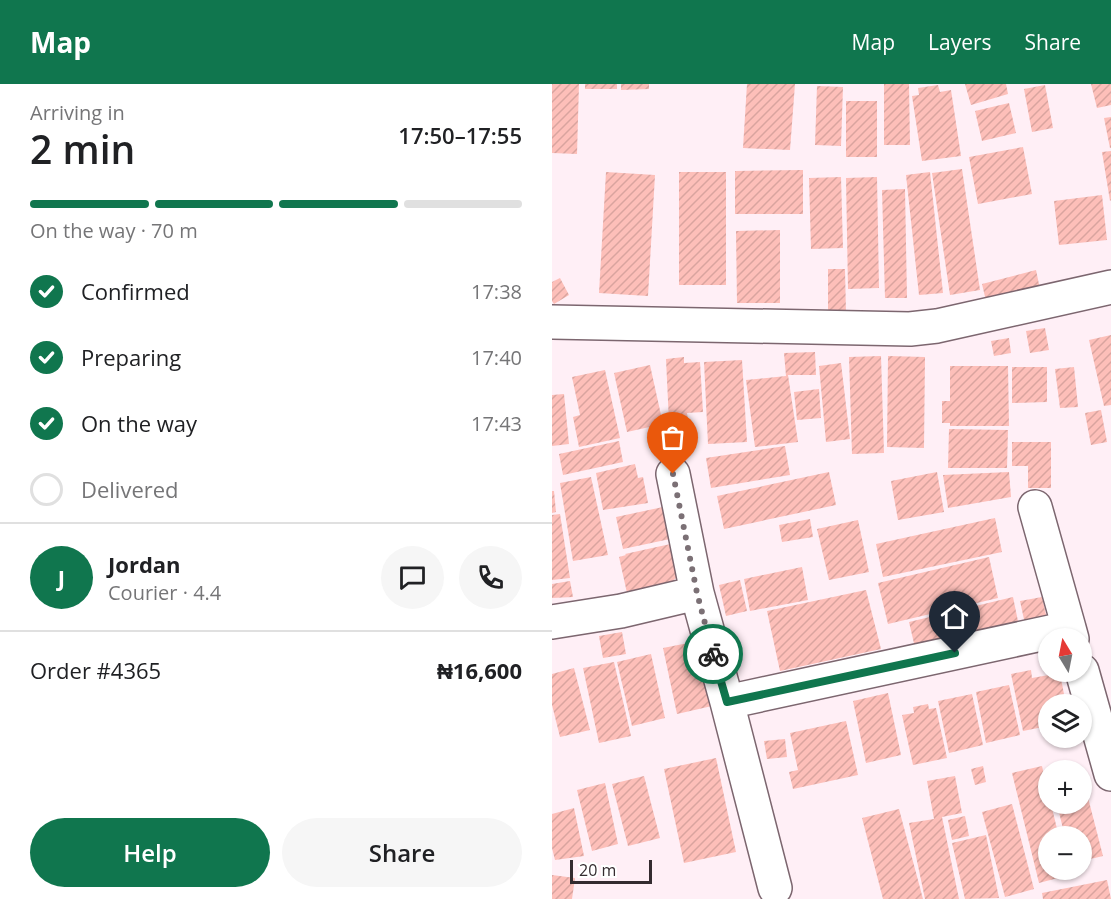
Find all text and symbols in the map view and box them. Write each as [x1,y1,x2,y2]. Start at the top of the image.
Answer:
text: Map [30,23,91,61]
text: Map [852,28,895,56]
text: Layers [928,28,992,56]
text: Share [1025,28,1081,56]
text: Arriving in [30,99,125,126]
text: 17:50–17:55 [398,120,522,150]
text: 2 min [30,122,135,175]
text: On the way · 70 m [30,217,198,244]
icon: check [30,275,63,308]
text: Confirmed [81,276,190,306]
text: 17:38 [471,278,522,305]
icon: check [30,341,63,374]
text: Preparing [81,342,181,372]
text: 17:40 [471,344,522,371]
icon: check [30,407,63,440]
text: On the way [81,408,197,438]
text: 17:43 [471,410,522,437]
pin [647,412,698,474]
icon: bag [656,421,689,454]
text: Delivered [81,474,179,504]
button: chat [381,546,444,609]
button: phone [459,546,522,609]
text: Jordan [108,549,181,579]
text: J [58,562,65,592]
text: Courier · 4.4 [108,579,221,606]
pin [929,591,980,653]
icon: home [938,600,971,633]
courier [683,624,743,684]
north arrow [1038,628,1092,682]
map controls [1038,628,1092,880]
icon: bike [697,638,730,671]
text: Order #4365 [30,655,161,685]
text: ₦16,600 [437,655,522,685]
button: layers [1038,694,1092,748]
button: + [1038,760,1092,814]
button: Help [30,818,270,887]
button: Share [282,818,522,887]
button: − [1038,826,1092,880]
scale bar [570,857,652,884]
text: 20 m [579,859,616,881]

